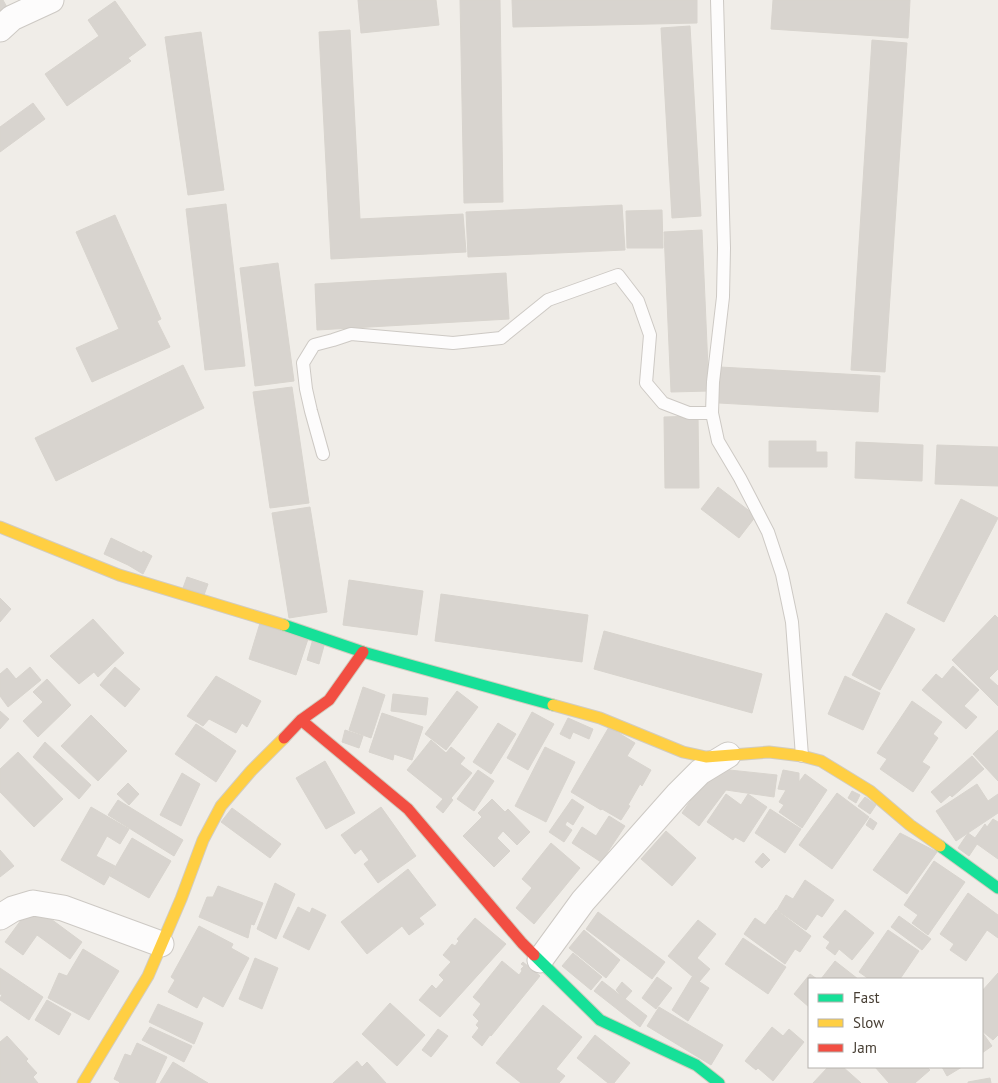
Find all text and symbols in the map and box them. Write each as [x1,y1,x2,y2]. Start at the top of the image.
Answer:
legend [808,978,983,1068]
text: Fast [853,988,880,1007]
text: Slow [853,1013,884,1032]
text: Jam [852,1038,877,1057]

